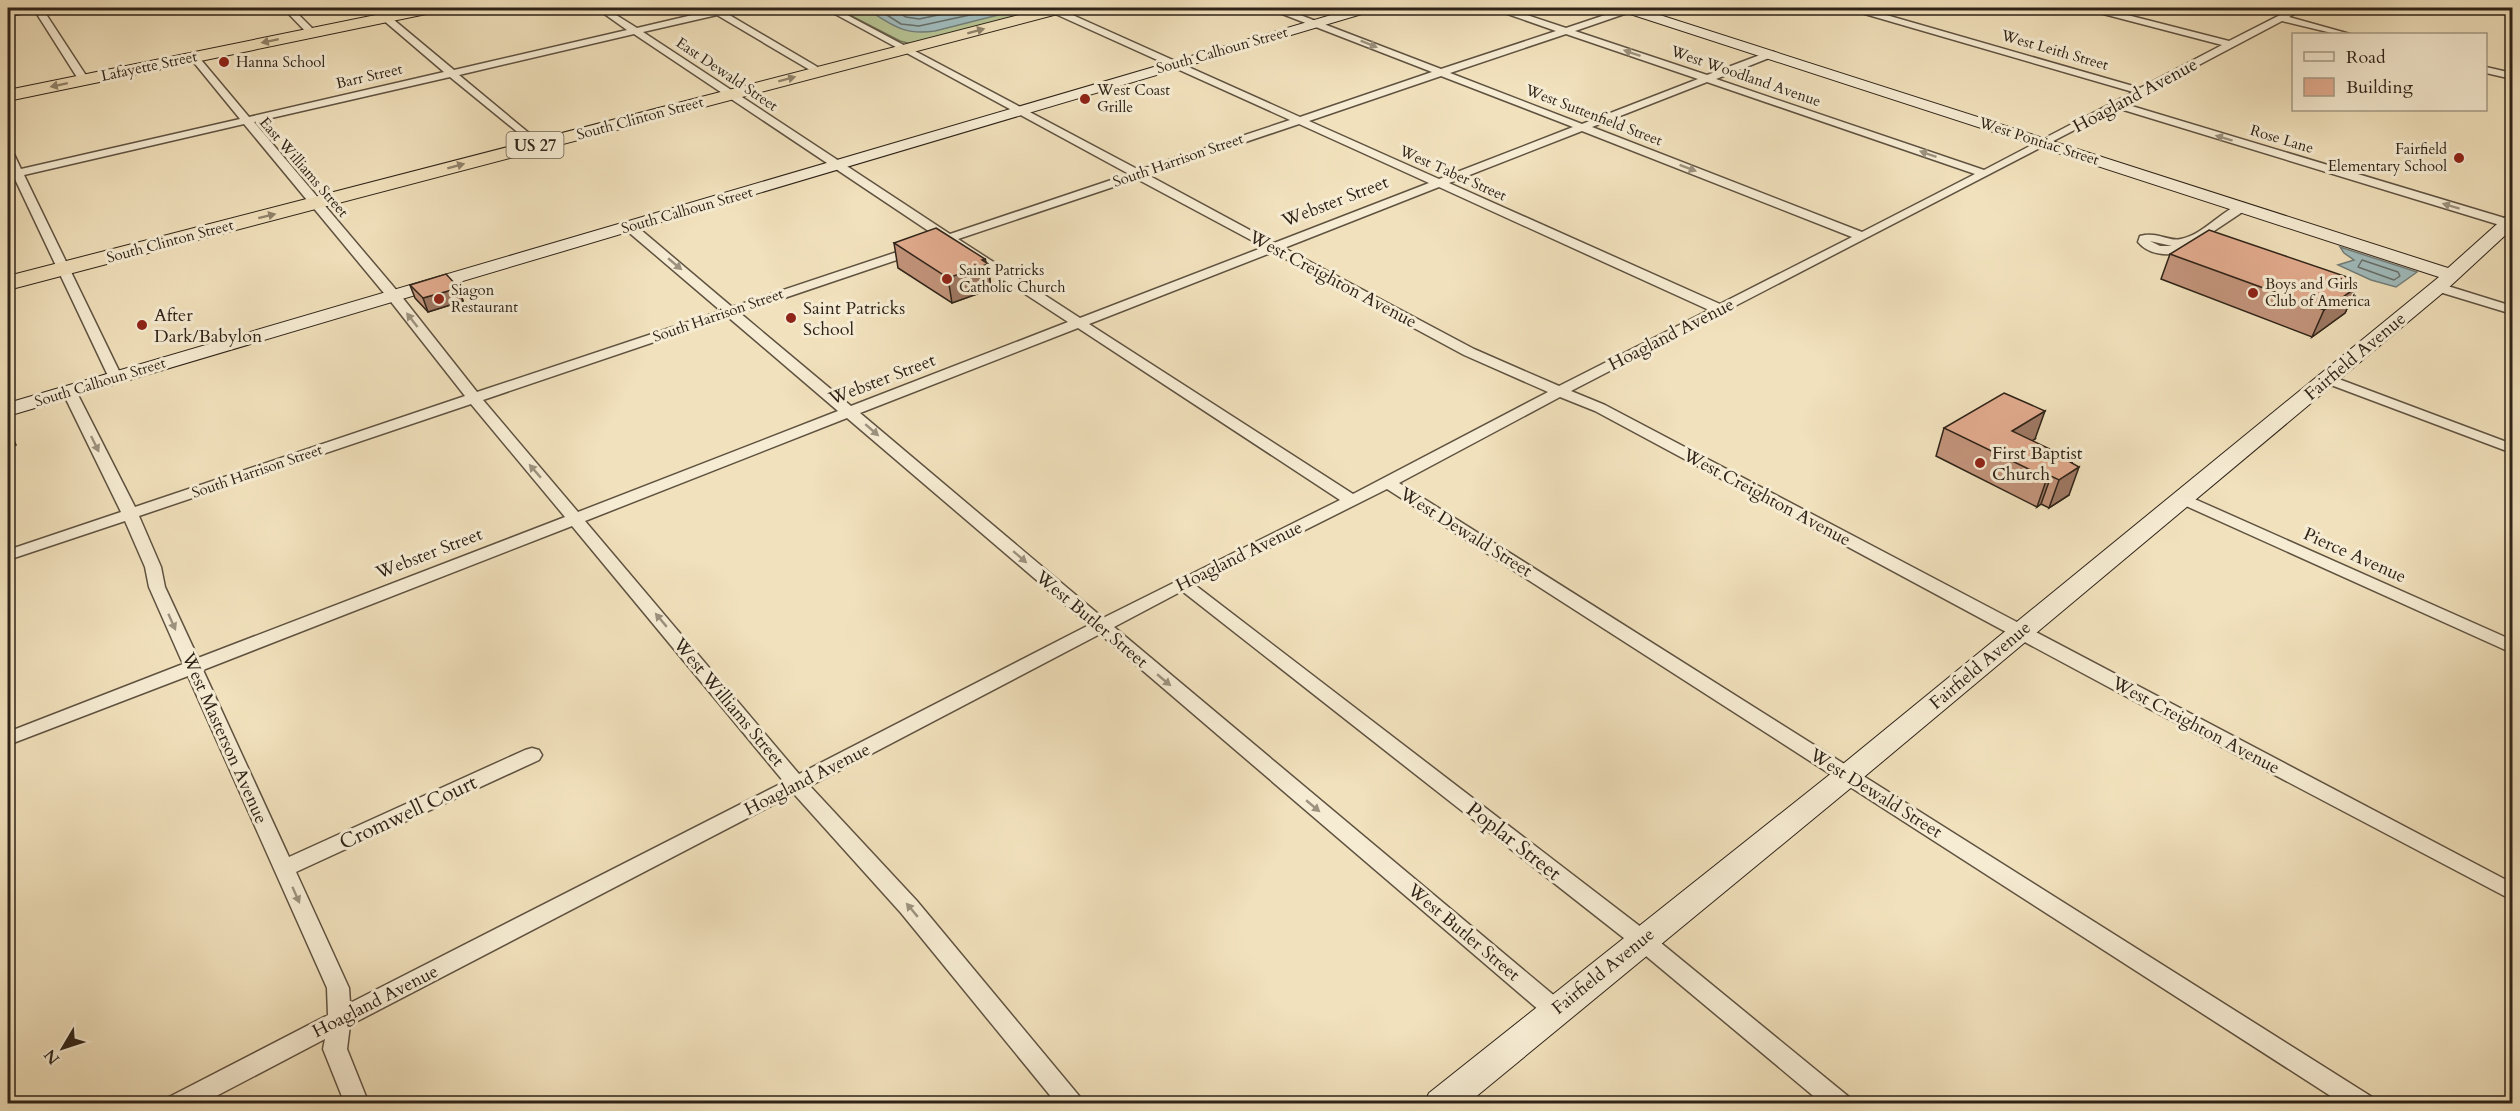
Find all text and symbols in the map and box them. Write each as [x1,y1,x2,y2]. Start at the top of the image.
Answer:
street label: South Calhoun Street [1154,22,1290,78]
one-way arrow [966,25,985,35]
street label: West Leith Street [1998,25,2111,75]
street label: East Dewald Street [672,32,782,116]
legend [2292,33,2487,111]
one-way arrow [261,37,280,46]
one-way arrow [1361,39,1379,49]
street label: West Woodland Avenue [1667,41,1824,111]
text: Road [2346,45,2386,70]
street label: Lafayette Street [99,46,199,86]
one-way arrow [1622,47,1640,57]
place label: Hanna School [236,52,325,72]
street label: Hoagland Avenue [2068,52,2202,139]
marker: Hanna School [217,55,231,69]
street label: Barr Street [334,59,405,93]
one-way arrow [778,74,796,84]
text: Building [2346,75,2414,100]
street label: West Suttenfield Street [1522,79,1665,150]
place label: West Coast Grille [1096,80,1170,117]
one-way arrow [49,81,68,90]
street label: South Clinton Street [574,91,706,145]
marker: West Coast Grille [1078,92,1092,106]
street label: West Pontiac Street [1975,112,2102,170]
street label: East Williams Street [255,113,353,221]
street label: Rose Lane [2248,120,2316,158]
street label: South Harrison Street [1110,128,1246,192]
road number: US 27 [506,132,564,158]
one-way arrow [2215,133,2233,142]
place label: Fairfield Elementary School [2328,139,2447,176]
street label: West Taber Street [1395,140,1510,206]
one-way arrow [1919,149,1937,159]
marker: Fairfield Elementary School [2452,151,2466,165]
one-way arrow [447,161,465,171]
one-way arrow [1679,164,1697,173]
street label: Webster Street [1277,170,1392,234]
street label: South Calhoun Street [619,182,755,238]
one-way arrow [2442,201,2460,210]
one-way arrow [258,210,277,220]
street label: South Clinton Street [104,214,236,268]
street label: West Creighton Avenue [1243,224,1421,334]
one-way arrow [667,258,683,271]
place label: Saint Patricks Catholic Church [959,260,1066,297]
marker: Saint Patricks Catholic Church [940,272,954,286]
place label: Boys and Girls Club of America [2265,274,2371,311]
place label: Siagon Restaurant [451,280,518,317]
street label: South Harrison Street [650,283,786,347]
marker: Boys and Girls Club of America [2246,286,2260,300]
marker: Siagon Restaurant [432,292,446,306]
street label: Hoagland Avenue [1604,292,1738,377]
place label: Saint Patricks School [803,296,905,342]
place label: After Dark/Babylon [154,303,263,349]
street label: Fairfield Avenue [2299,307,2411,406]
marker: Saint Patricks School [784,311,798,325]
one-way arrow [407,312,419,327]
marker: After Dark/Babylon [135,318,149,332]
street label: Webster Street [824,348,939,412]
street label: South Calhoun Street [32,353,168,411]
one-way arrow [864,424,880,437]
one-way arrow [90,435,100,452]
street label: South Harrison Street [189,439,325,503]
place label: First Baptist Church [1992,441,2083,487]
street label: West Creighton Avenue [1677,442,1855,552]
marker: First Baptist Church [1973,456,1987,470]
one-way arrow [529,463,542,479]
street label: West Dewald Street [1394,481,1537,583]
street label: Hoagland Avenue [1172,515,1307,598]
street label: Webster Street [371,522,486,586]
street label: Pierce Avenue [2299,522,2410,589]
one-way arrow [1013,550,1028,564]
street label: West Butler Street [1029,564,1154,674]
one-way arrow [654,612,667,628]
one-way arrow [168,613,177,630]
street label: Fairfield Avenue [1924,616,2036,715]
street label: West Williams Street [667,632,790,772]
street label: West Masterson Avenue [175,648,274,828]
street label: West Creighton Avenue [2106,670,2284,780]
one-way arrow [1157,673,1172,686]
street label: Hoagland Avenue [740,737,874,822]
street label: West Dewald Street [1804,742,1947,844]
street label: Cromwell Court [335,768,482,857]
street label: Poplar Street [1460,795,1568,888]
one-way arrow [1306,799,1321,811]
street label: West Butler Street [1401,877,1526,987]
one-way arrow [291,887,301,905]
one-way arrow [906,903,919,918]
street label: Fairfield Avenue [1547,922,1660,1021]
street label: Hoagland Avenue [308,959,442,1044]
north arrow [33,1018,93,1078]
text: N [39,1044,65,1069]

